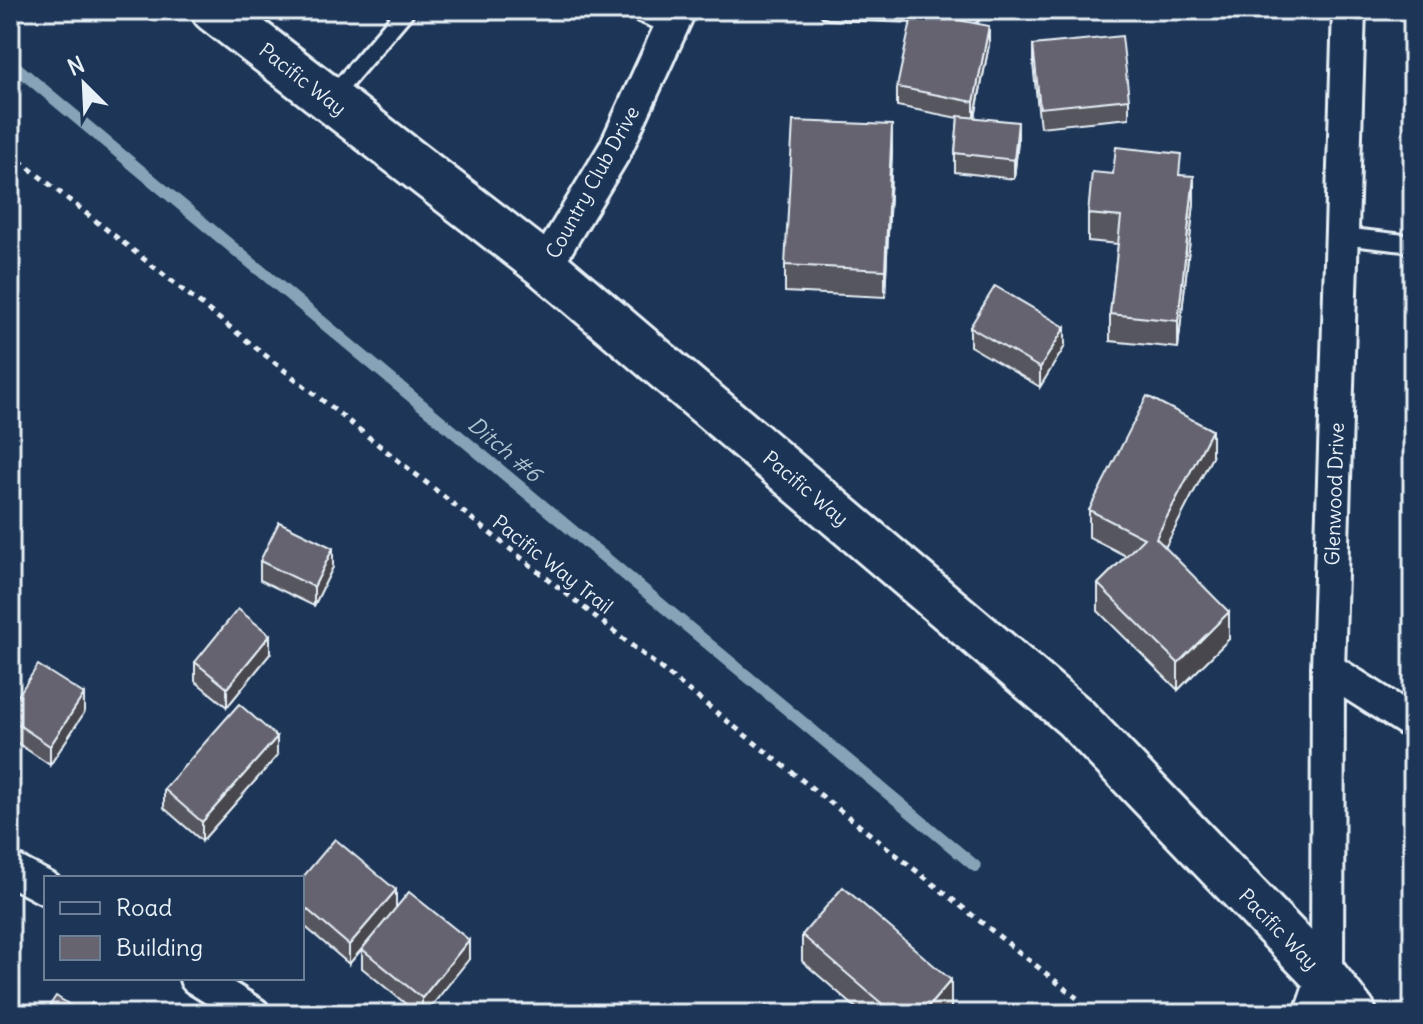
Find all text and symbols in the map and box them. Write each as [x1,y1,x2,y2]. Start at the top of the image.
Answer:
street label: Pacific Way [254,37,352,121]
north arrow [44,44,124,124]
text: N [63,50,89,82]
street label: Country Club Drive [540,101,644,263]
water label: Ditch #6 [463,410,549,489]
street label: Glenwood Drive [1319,422,1349,566]
street label: Pacific Way [758,445,854,531]
street label: Pacific Way Trail [488,509,618,619]
legend [44,876,304,980]
street label: Pacific Way [1234,883,1324,975]
text: Road [116,892,172,922]
text: Building [116,932,203,962]

